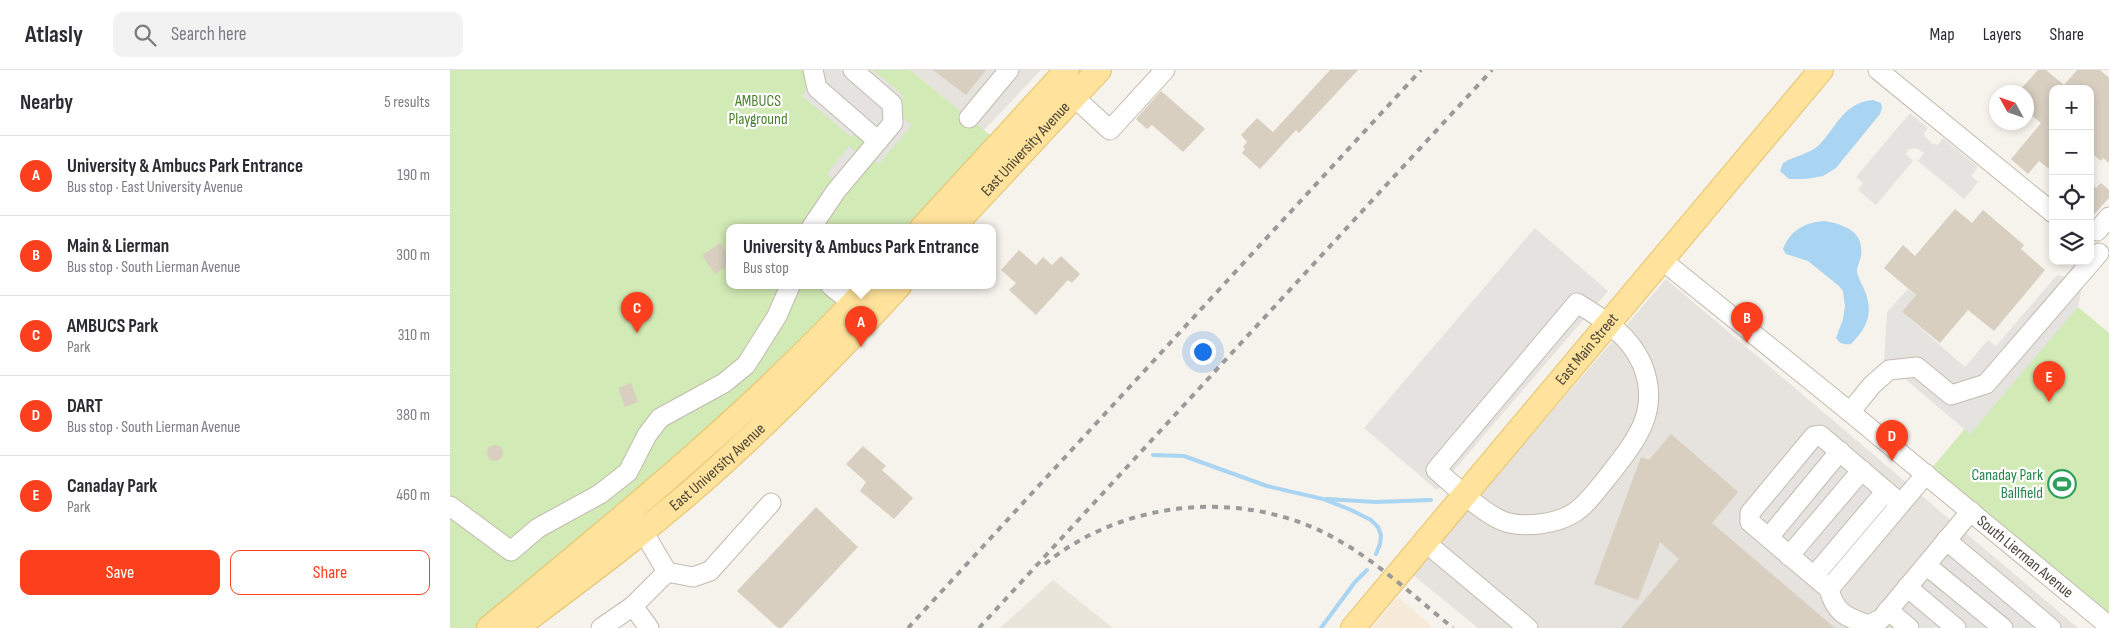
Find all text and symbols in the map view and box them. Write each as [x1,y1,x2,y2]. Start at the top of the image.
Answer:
search box [113,12,463,57]
text: Atlasly [25,20,83,49]
icon: search [131,21,159,49]
text: Search here [171,23,246,46]
text: Map [1930,24,1955,45]
text: Layers [1983,24,2022,45]
text: Share [2050,24,2084,45]
north arrow [1989,85,2034,130]
map controls [2049,85,2094,265]
button: + [2049,85,2094,130]
text: Nearby [20,90,73,115]
park label: AMBUCS Playground [728,92,788,129]
text: 5 results [384,93,430,112]
street label: East University Avenue [977,98,1074,200]
button: − [2049,130,2094,175]
text: University & Ambucs Park Entrance [67,155,303,178]
text: A [32,166,40,185]
text: 190 m [397,166,430,185]
button: locate [2049,175,2094,220]
text: Bus stop · East University Avenue [67,178,243,197]
button: layers [2049,220,2094,265]
popup [726,224,996,289]
text: Main & Lierman [67,235,169,258]
text: University & Ambucs Park Entrance [743,236,979,259]
text: B [32,246,40,265]
text: 300 m [396,246,430,265]
text: Bus stop · South Lierman Avenue [67,258,240,277]
text: Bus stop [743,259,789,278]
pin: C [621,292,653,333]
pin: B [1731,302,1763,343]
pin: A [845,306,877,347]
street label: East Main Street [1551,309,1622,389]
text: AMBUCS Park [67,315,158,338]
text: C [32,326,40,345]
text: 310 m [398,326,430,345]
text: Park [67,338,90,357]
your location [1190,339,1216,365]
pin: E [2033,361,2065,402]
text: DART [67,395,103,418]
text: D [32,406,40,425]
text: 380 m [396,406,430,425]
text: Bus stop · South Lierman Avenue [67,418,240,437]
street label: East University Avenue [666,419,769,515]
pin: D [1876,420,1908,461]
place label: Canaday Park Ballfield [1971,466,2043,503]
sports icon: Canaday Park Ballfield [2047,469,2077,499]
text: Canaday Park [67,475,157,498]
text: E [33,486,39,505]
text: 460 m [396,486,430,505]
text: Park [67,498,90,517]
street label: South Lierman Avenue [1973,511,2077,602]
button: Save [20,550,220,595]
button: Share [230,550,430,595]

